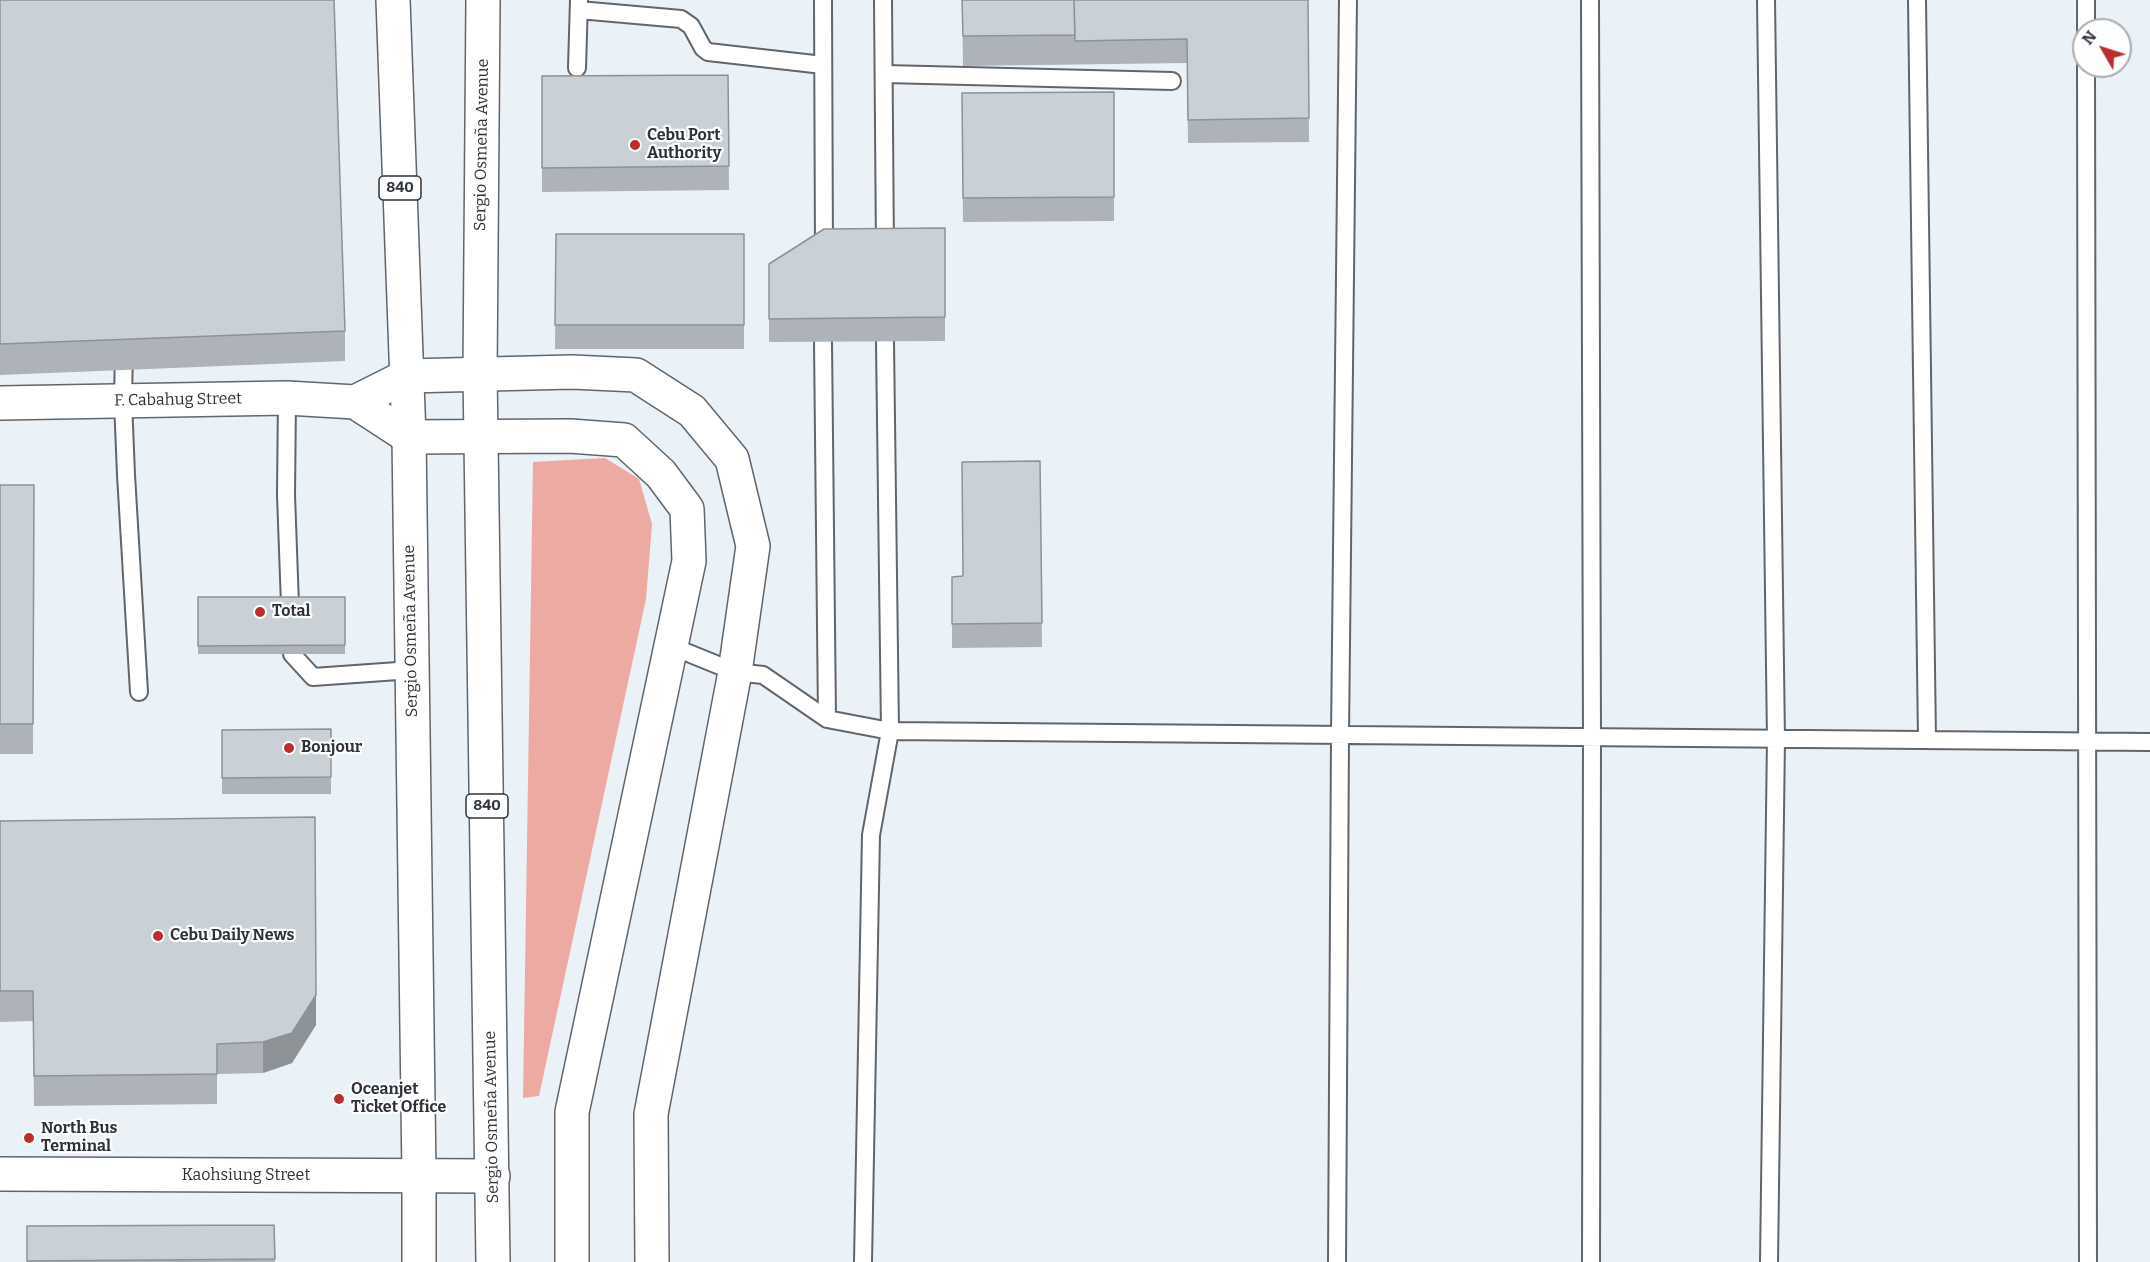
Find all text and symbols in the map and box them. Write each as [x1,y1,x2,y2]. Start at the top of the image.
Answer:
north arrow [2072,18,2132,78]
text: N [2078,27,2100,48]
street label: Sergio Osmeña Avenue [471,59,493,231]
place label: Cebu Port Authority [647,126,721,164]
marker: Cebu Port Authority [628,138,642,152]
road number: 840 [379,176,421,200]
street label: F. Cabahug Street [114,389,242,411]
street label: Sergio Osmeña Avenue [400,545,422,717]
place label: Total [272,602,310,622]
marker: Total [253,605,267,619]
place label: Bonjour [301,738,362,758]
marker: Bonjour [282,741,296,755]
road number: 840 [466,794,508,818]
place label: Cebu Daily News [170,926,294,946]
marker: Cebu Daily News [151,929,165,943]
street label: Sergio Osmeña Avenue [481,1031,503,1203]
place label: Oceanjet Ticket Office [351,1080,446,1118]
marker: Oceanjet Ticket Office [332,1092,346,1106]
place label: North Bus Terminal [41,1119,117,1157]
marker: North Bus Terminal [22,1131,36,1145]
street label: Kaohsiung Street [182,1166,310,1186]

